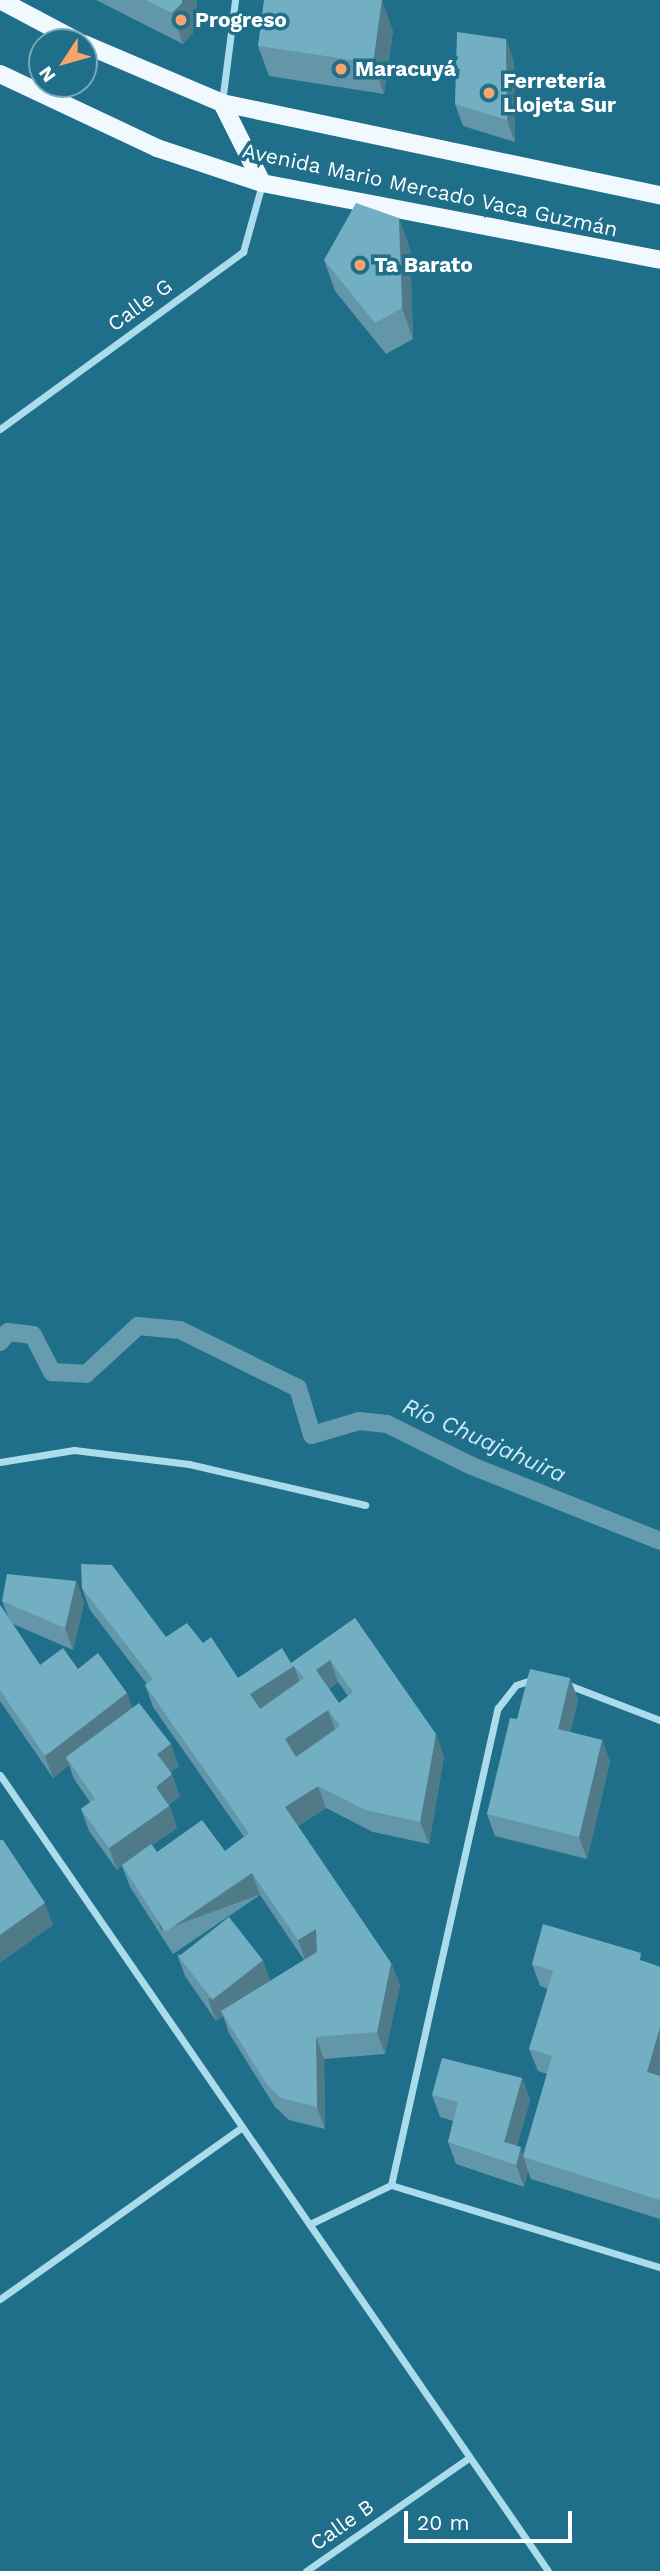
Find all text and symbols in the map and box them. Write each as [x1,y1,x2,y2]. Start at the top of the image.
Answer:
place label: Progreso [195,7,287,33]
marker: Progreso [173,12,189,28]
north arrow [28,28,98,98]
place label: Maracuyá [355,56,456,82]
marker: Maracuyá [333,61,349,77]
text: N [34,62,61,87]
place label: Ferretería Llojeta Sur [503,68,616,118]
marker: Ferretería Llojeta Sur [481,85,497,101]
street label: Avenida Mario Mercado Vaca Guzmán [239,138,621,242]
place label: Ta Barato [374,252,473,278]
marker: Ta Barato [352,257,368,273]
street label: Calle G [103,273,177,337]
water label: Río Chuajahuira [398,1393,570,1489]
street label: Calle B [305,2494,379,2556]
scale bar [408,2498,576,2542]
text: 20 m [417,2510,469,2535]

